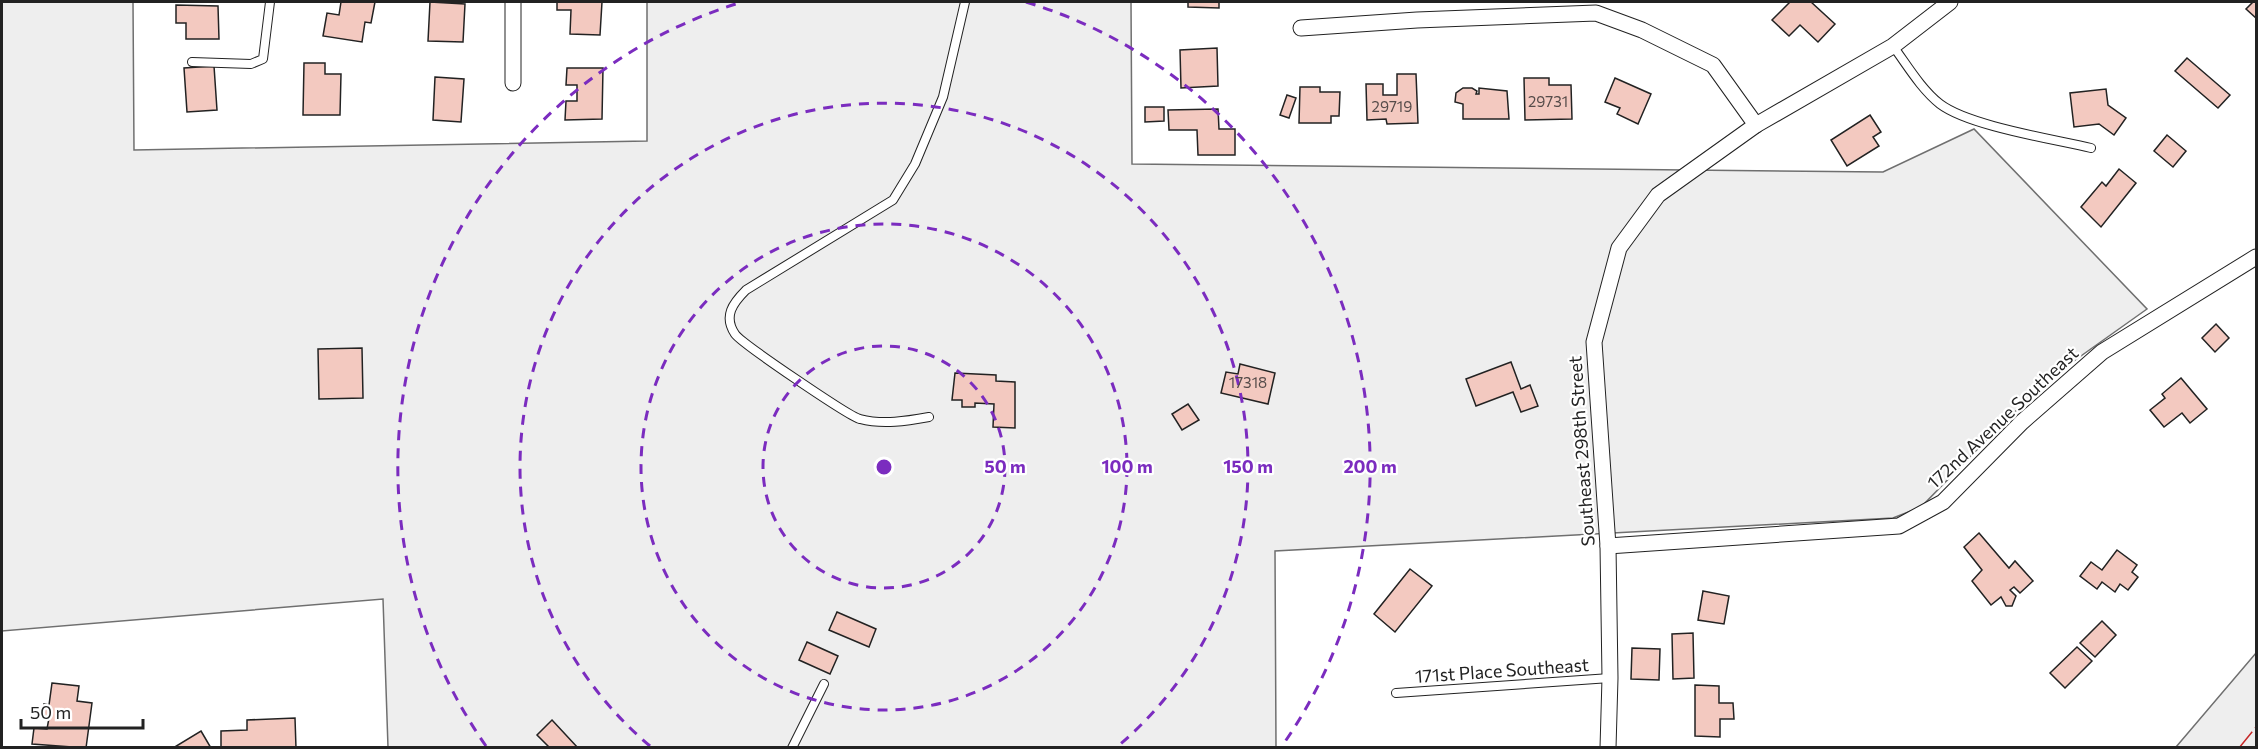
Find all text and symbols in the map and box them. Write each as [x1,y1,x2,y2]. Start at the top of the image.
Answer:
house number: 29731 [1528,92,1568,110]
house number: 29719 [1372,97,1412,115]
street label: 172nd Avenue Southeast [1922,342,2082,493]
street label: Southeast 298th Street [1563,355,1599,547]
house number: 17318 [1229,373,1267,391]
text: 50 m [984,455,1026,477]
text: 100 m [1101,455,1153,477]
text: 150 m [1223,455,1273,477]
text: 200 m [1343,455,1397,477]
centre of rings [874,457,894,477]
street label: 171st Place Southeast [1414,653,1590,687]
scale bar [21,692,142,730]
text: 50 m [30,701,71,723]

